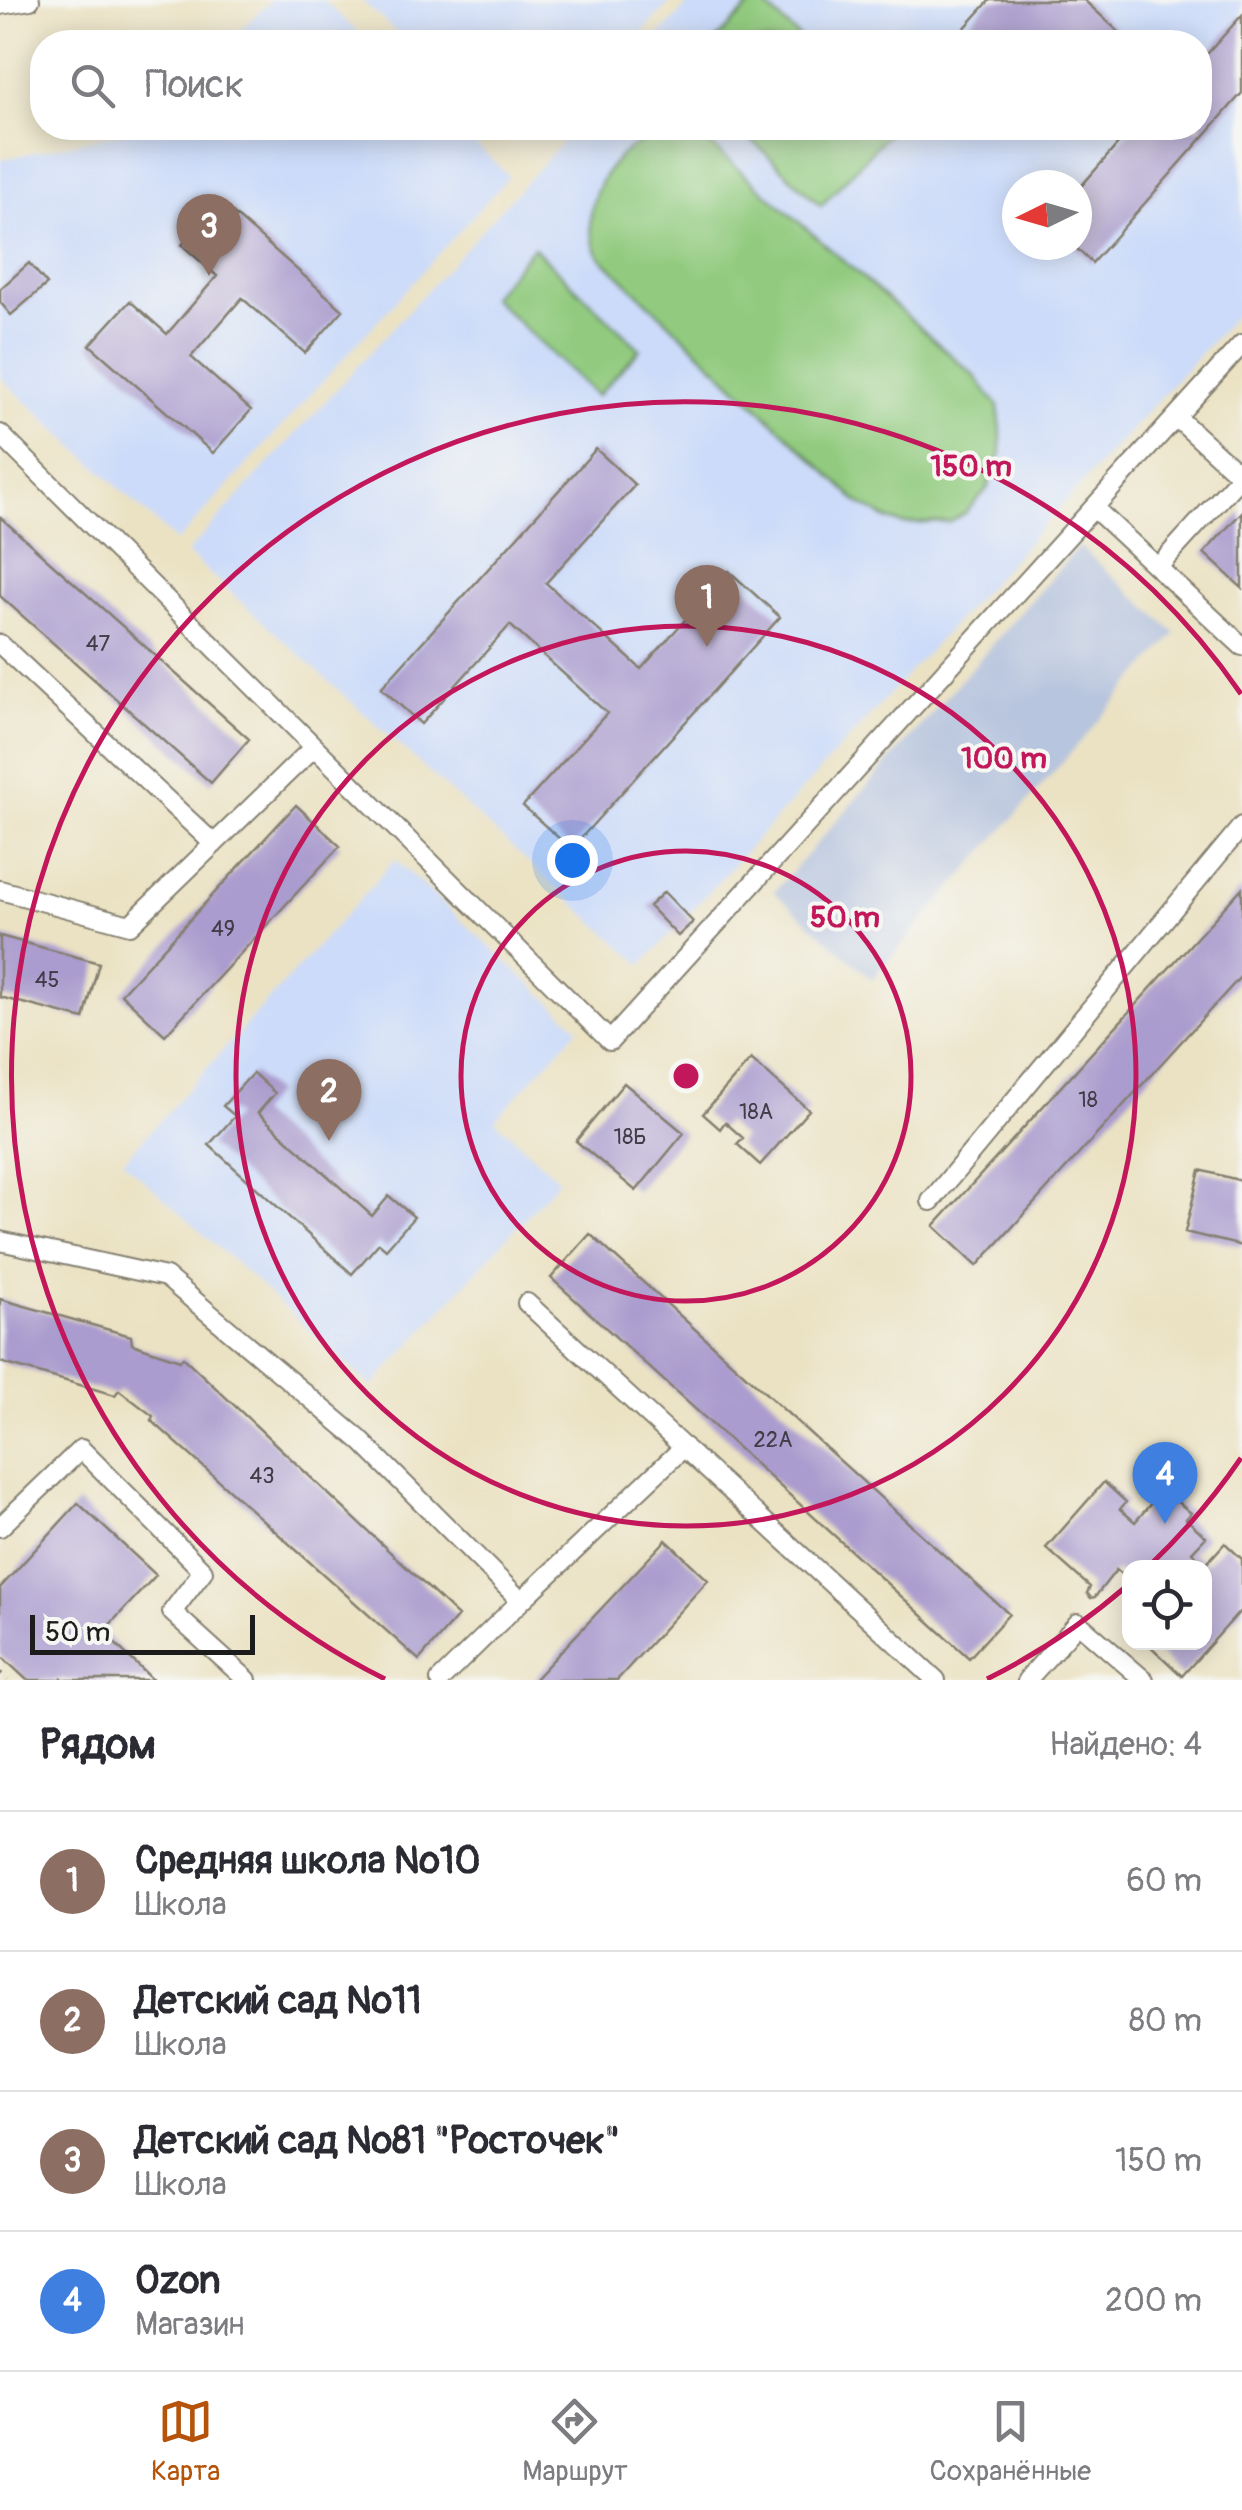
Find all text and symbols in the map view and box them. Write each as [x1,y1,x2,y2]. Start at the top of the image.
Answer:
search box [30,30,1212,140]
icon: search [65,58,120,113]
text: Поиск [145,61,244,109]
north arrow [1002,170,1092,260]
pin: 3 [176,194,242,276]
text: 150 m [930,448,1012,485]
pin: 1 [674,564,740,647]
house number: 47 [86,630,111,658]
text: 100 m [961,740,1047,777]
your location [547,835,598,886]
text: 50 m [810,899,880,936]
house number: 49 [211,915,235,943]
house number: 45 [35,966,59,994]
pin: 2 [296,1058,362,1141]
centre of rings [668,1058,704,1094]
house number: 18 [1078,1086,1098,1114]
house number: 18А [739,1098,773,1126]
house number: 18Б [614,1123,646,1151]
house number: 22А [754,1426,792,1454]
pin: 4 [1132,1442,1198,1524]
house number: 43 [249,1462,275,1490]
map controls [1122,1560,1212,1650]
button: locate [1122,1560,1212,1650]
scale bar [30,1610,255,1654]
text: 50 m [45,1615,110,1650]
text: Рядом [40,1719,156,1771]
text: Найдено: 4 [1049,1725,1202,1765]
text: Средняя школа №10 [135,1837,481,1885]
text: 1 [66,1861,79,1901]
text: 60 m [1126,1861,1202,1901]
text: Школа [135,1885,227,1925]
text: Детский сад №11 [135,1977,422,2025]
text: 2 [64,2001,81,2041]
text: 80 m [1129,2001,1202,2041]
text: Школа [135,2025,227,2065]
text: Детский сад №81 "Росточек" [135,2117,620,2165]
text: 3 [64,2141,81,2181]
text: 150 m [1115,2141,1202,2181]
text: Школа [135,2165,227,2205]
text: Ozon [135,2257,220,2305]
text: 4 [63,2281,82,2321]
text: 200 m [1105,2281,1202,2321]
text: Магазин [135,2305,244,2345]
tab: Карта [151,2394,220,2489]
tab: Маршрут [522,2394,628,2489]
tab: Сохранённые [930,2394,1091,2489]

